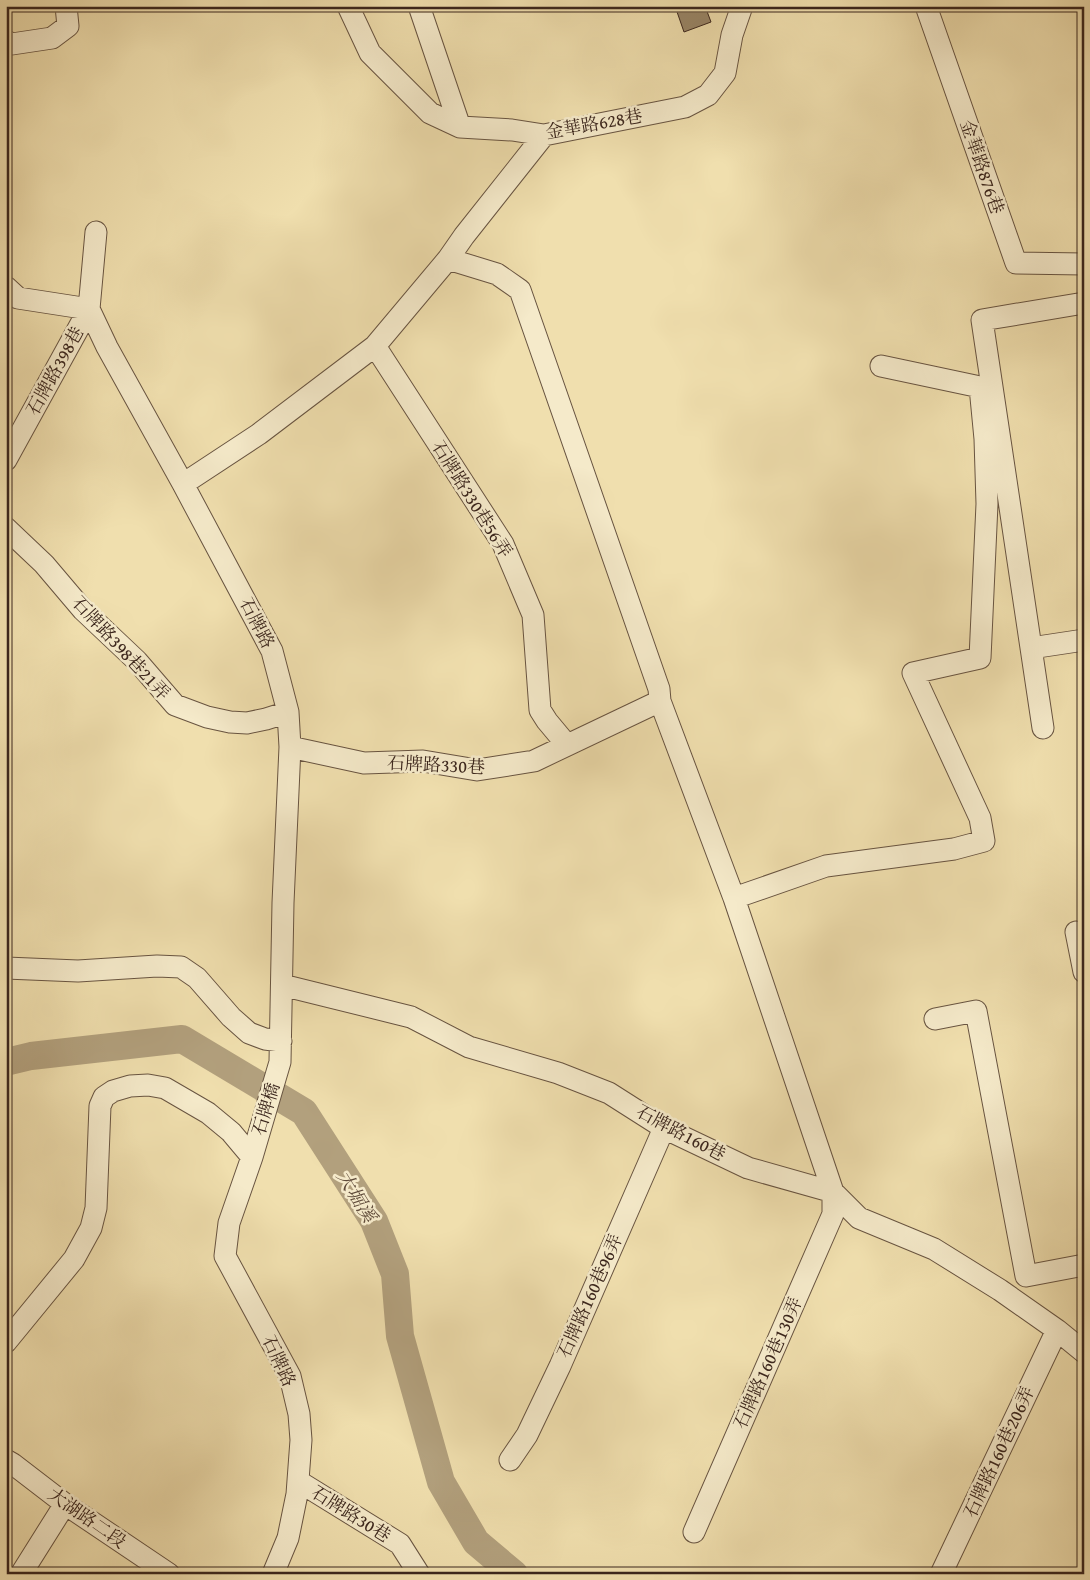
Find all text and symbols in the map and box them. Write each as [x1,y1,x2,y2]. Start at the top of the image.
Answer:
street label: 金華路628巷 [543,102,645,145]
street label: 金華路876巷 [954,116,1011,218]
street label: 石牌路398巷 [19,321,90,420]
street label: 石牌路330巷56弄 [426,435,519,562]
street label: 石牌路398巷21弄 [66,590,177,706]
street label: 石牌路 [233,593,282,653]
street label: 石牌路330巷 [386,748,486,781]
street label: 石牌橋 [245,1079,286,1139]
street label: 石牌路160巷 [632,1098,731,1167]
water label: 大堀溪 [330,1164,385,1229]
street label: 石牌路160巷96弄 [550,1229,629,1362]
street label: 石牌路160巷130弄 [726,1292,809,1433]
street label: 石牌路 [256,1331,303,1391]
street label: 石牌路160巷206弄 [956,1382,1041,1522]
street label: 石牌路30巷 [306,1478,396,1549]
street label: 大湖路二段 [43,1481,132,1554]

